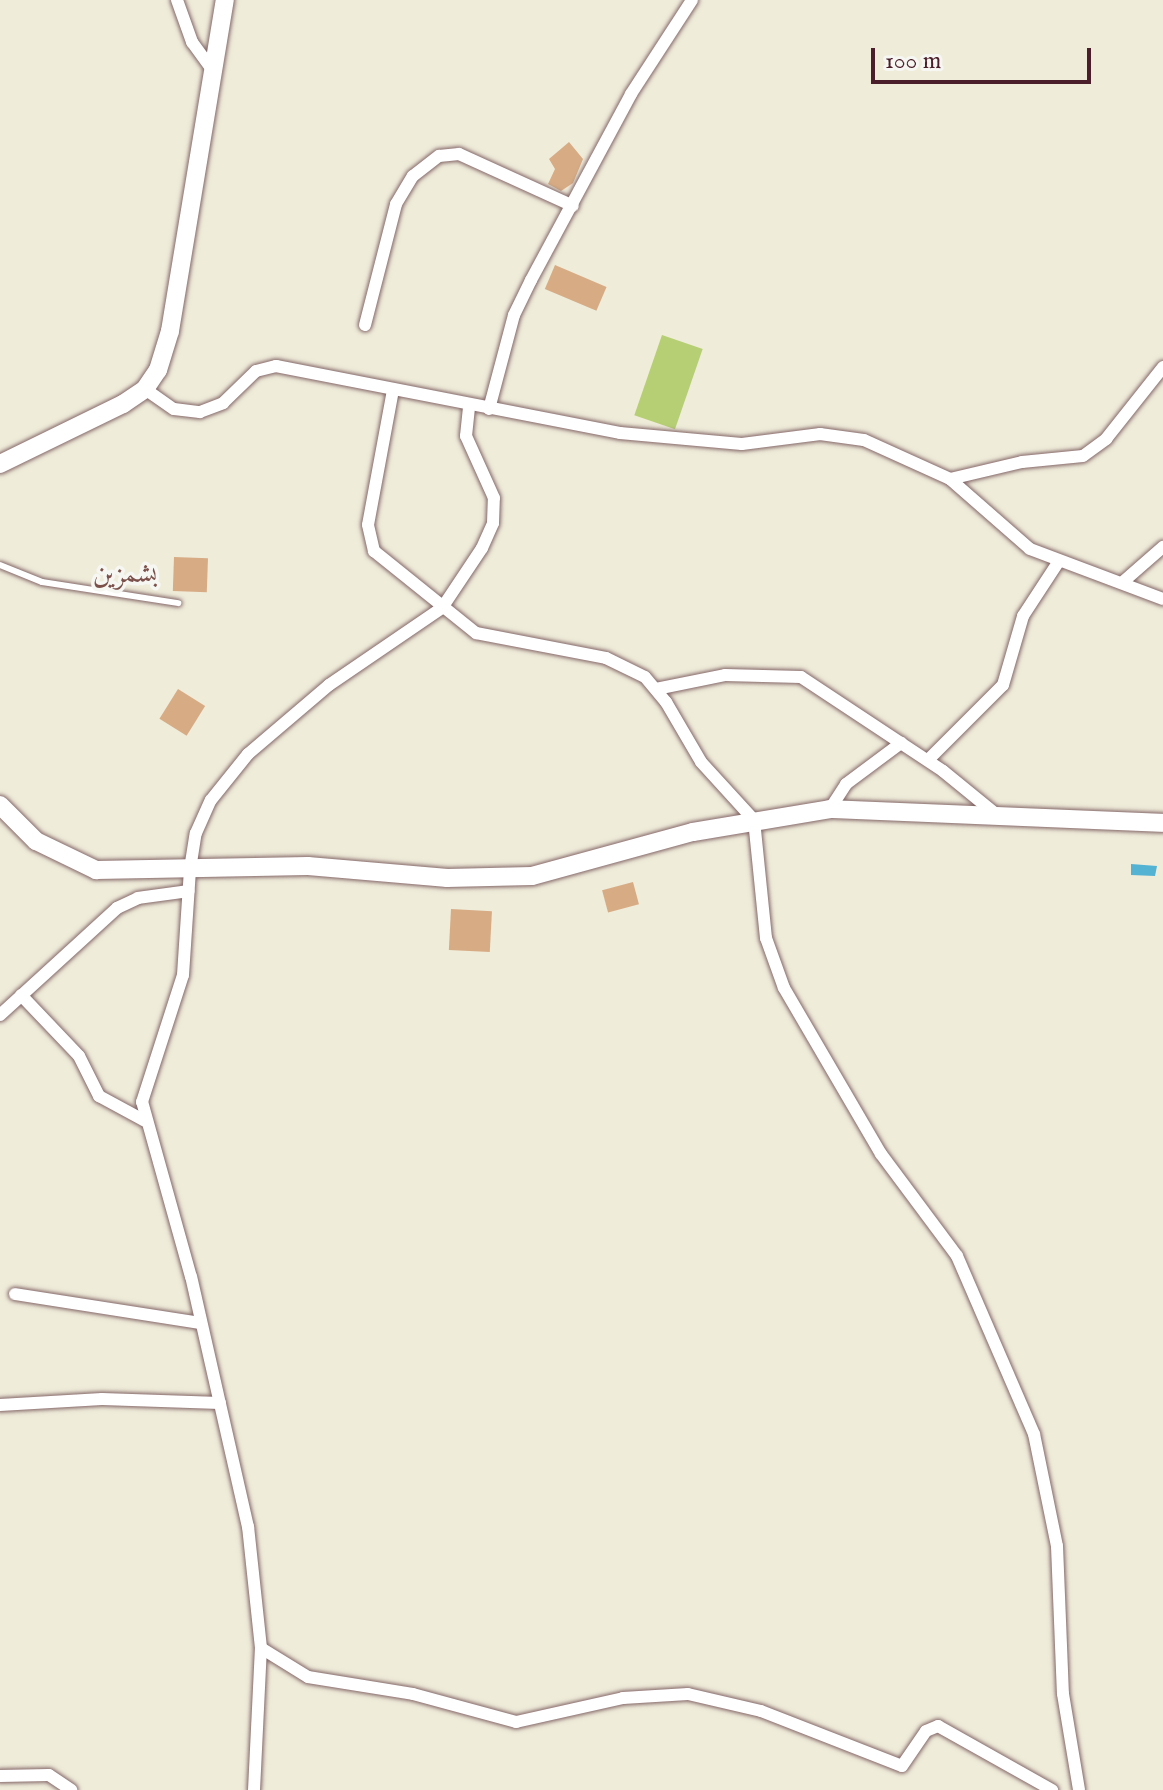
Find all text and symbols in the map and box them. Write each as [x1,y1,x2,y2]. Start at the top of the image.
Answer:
scale bar [875,32,1095,82]
text: 100 m [885,46,941,77]
district label: بشمزين [93,558,157,592]

